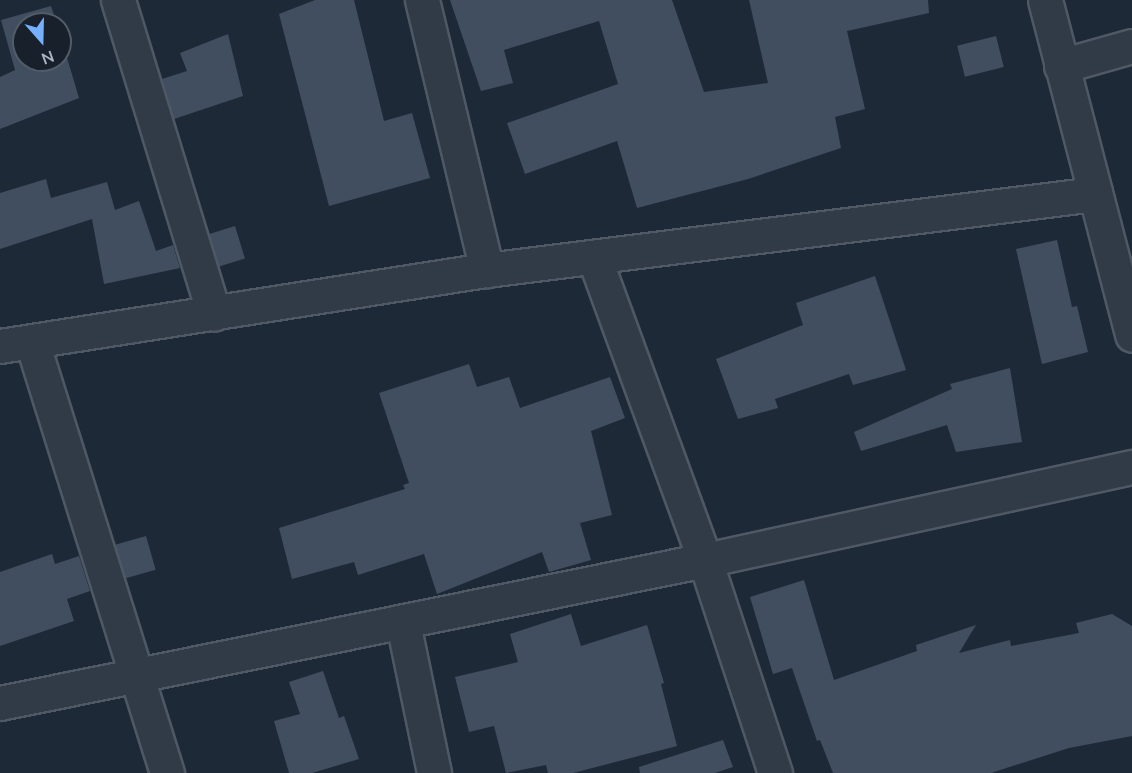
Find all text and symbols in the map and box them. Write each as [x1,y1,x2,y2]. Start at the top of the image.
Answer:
north arrow [12,12,72,72]
text: N [38,45,57,69]

